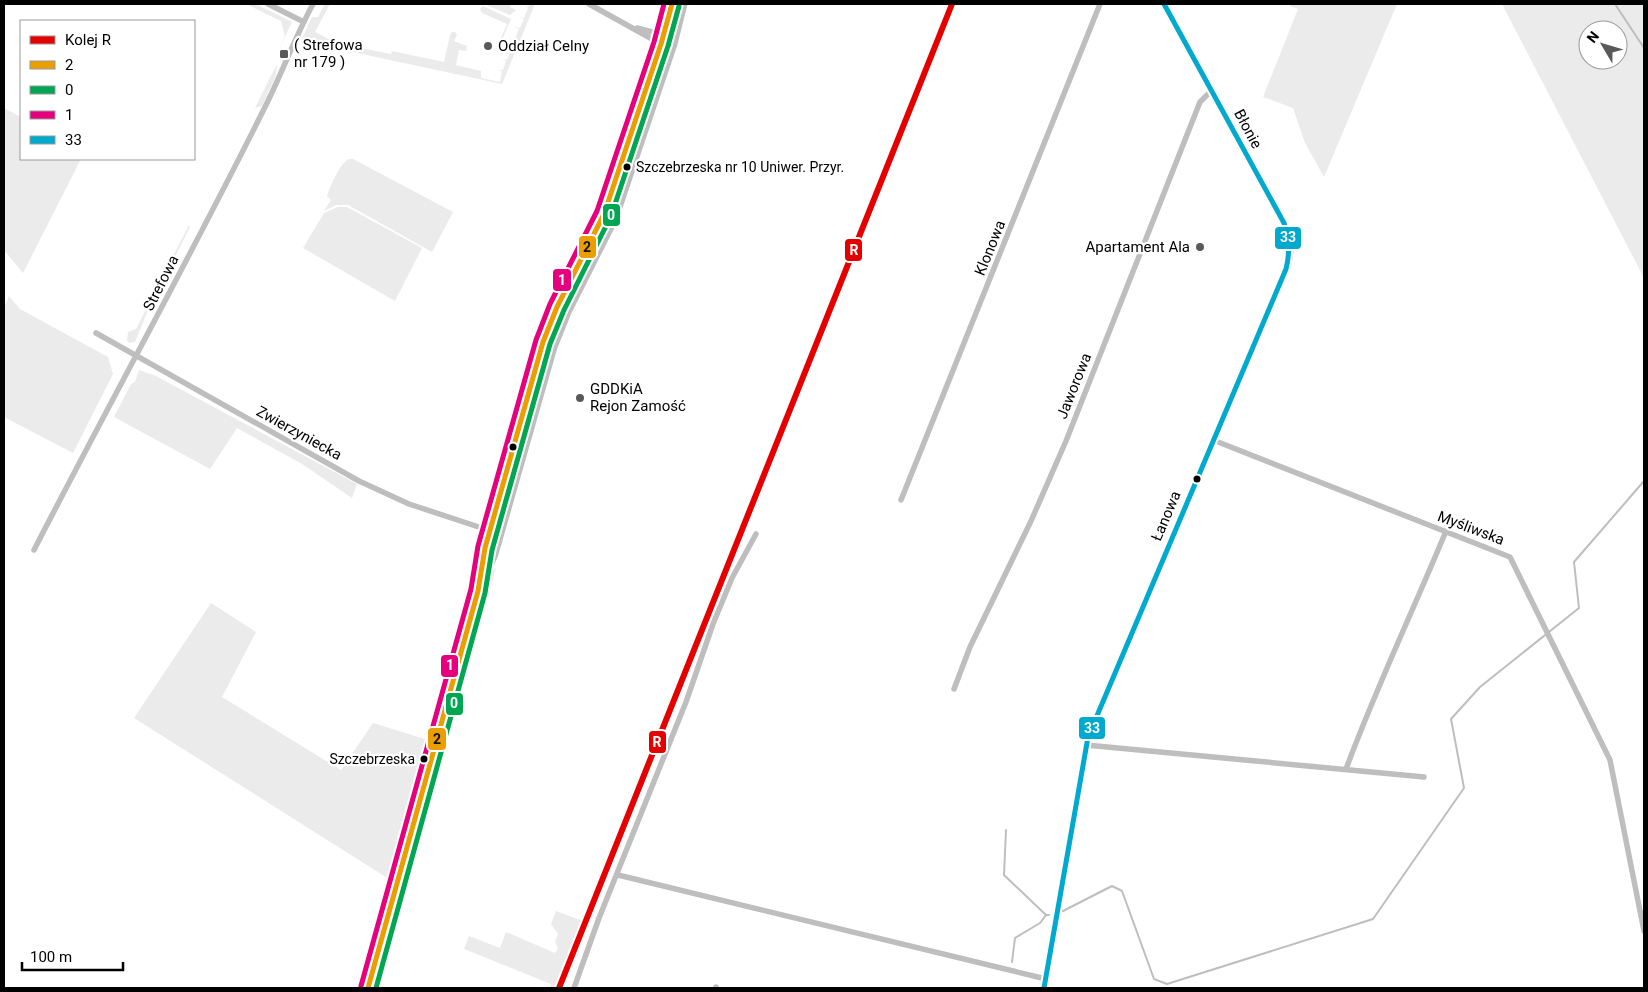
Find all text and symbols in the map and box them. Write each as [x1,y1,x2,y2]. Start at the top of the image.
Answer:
legend [20,20,195,160]
north arrow [1578,20,1628,70]
text: N [1583,28,1602,46]
text: Kolej R [65,31,111,49]
place label: ( Strefowa nr 179 ) [294,36,363,71]
place label: Oddział Celny [498,37,589,55]
marker: Oddział Celny [482,40,494,52]
marker: ( Strefowa nr 179 ) [278,48,290,60]
text: 2 [65,56,73,74]
text: 0 [65,81,73,99]
text: 1 [65,106,73,124]
street label: Błonie [1230,106,1266,152]
text: 33 [65,131,82,149]
place label: Szczebrzeska nr 10 Uniwer. Przyr. [636,159,844,175]
marker: Szczebrzeska nr 10 Uniwer. Przyr. [622,162,632,172]
line badge: 0 [602,203,621,227]
text: 0 [607,207,615,223]
street label: Klonowa [971,218,1009,278]
line badge: 33 [1274,226,1302,250]
text: 33 [1280,229,1296,245]
line badge: 2 [578,235,597,259]
line badge: R [844,238,863,262]
place label: Apartament Ala [1086,238,1190,256]
text: 2 [583,239,591,255]
marker: Apartament Ala [1194,241,1206,253]
text: R [850,242,859,258]
street label: Strefowa [139,252,183,314]
line badge: 1 [552,268,572,292]
text: 1 [558,272,566,288]
street label: Jaworowa [1053,351,1095,421]
place label: GDDKiA Rejon Zamość [590,380,686,415]
marker: GDDKiA Rejon Zamość [574,392,586,404]
street label: Zwierzyniecka [253,402,345,464]
unlabelled marker [508,442,518,452]
unlabelled marker [1192,474,1202,484]
street label: Łanowa [1147,488,1185,544]
street label: Myśliwska [1435,507,1507,549]
line badge: 1 [440,654,459,678]
text: 1 [446,657,454,673]
line badge: 0 [445,692,464,716]
text: 0 [450,695,458,711]
line badge: 33 [1078,716,1106,740]
text: 33 [1084,720,1100,736]
line badge: 2 [427,727,447,751]
line badge: R [648,730,667,754]
text: 2 [433,731,441,747]
text: R [653,734,662,750]
place label: Szczebrzeska [329,751,415,767]
marker: Szczebrzeska [419,754,429,764]
scale bar [22,940,124,972]
text: 100 m [30,948,72,966]

